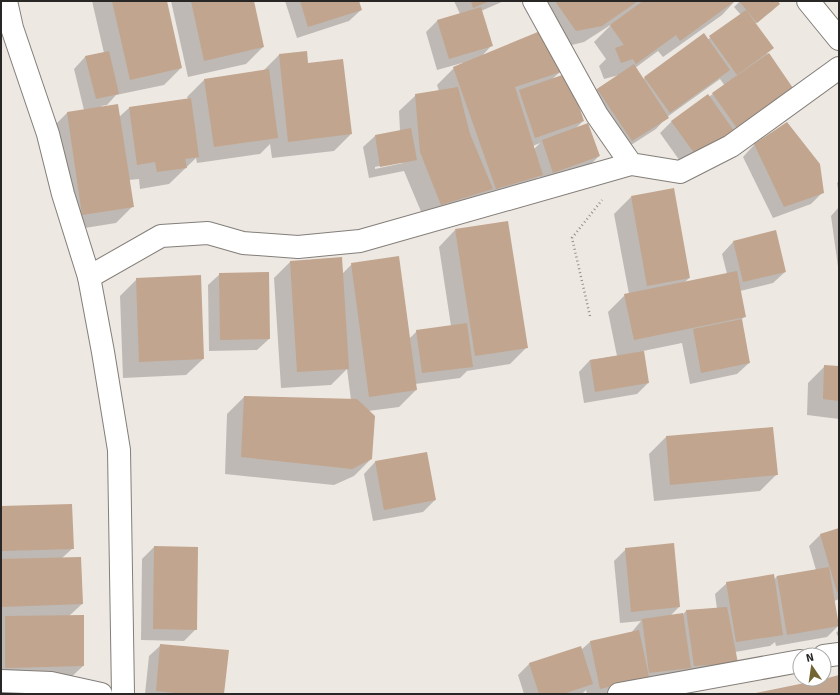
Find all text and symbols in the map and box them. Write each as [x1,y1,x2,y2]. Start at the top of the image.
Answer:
north arrow [792,647,832,687]
text: N [805,651,815,665]

